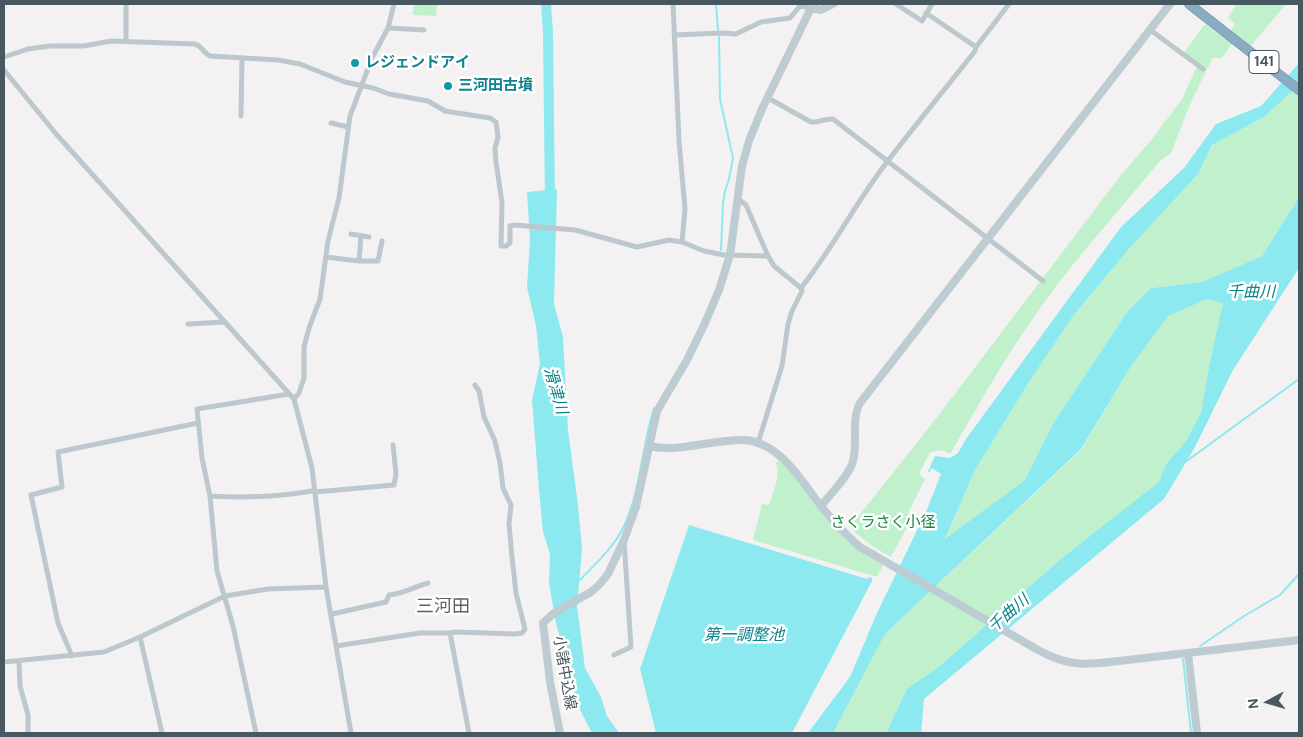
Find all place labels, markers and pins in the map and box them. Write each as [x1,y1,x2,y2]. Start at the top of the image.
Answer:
place label: レジェンドアイ [365,54,470,72]
marker: レジェンドアイ [349,57,361,69]
place label: 三河田古墳 [458,77,533,95]
marker: 三河田古墳 [442,80,454,92]

